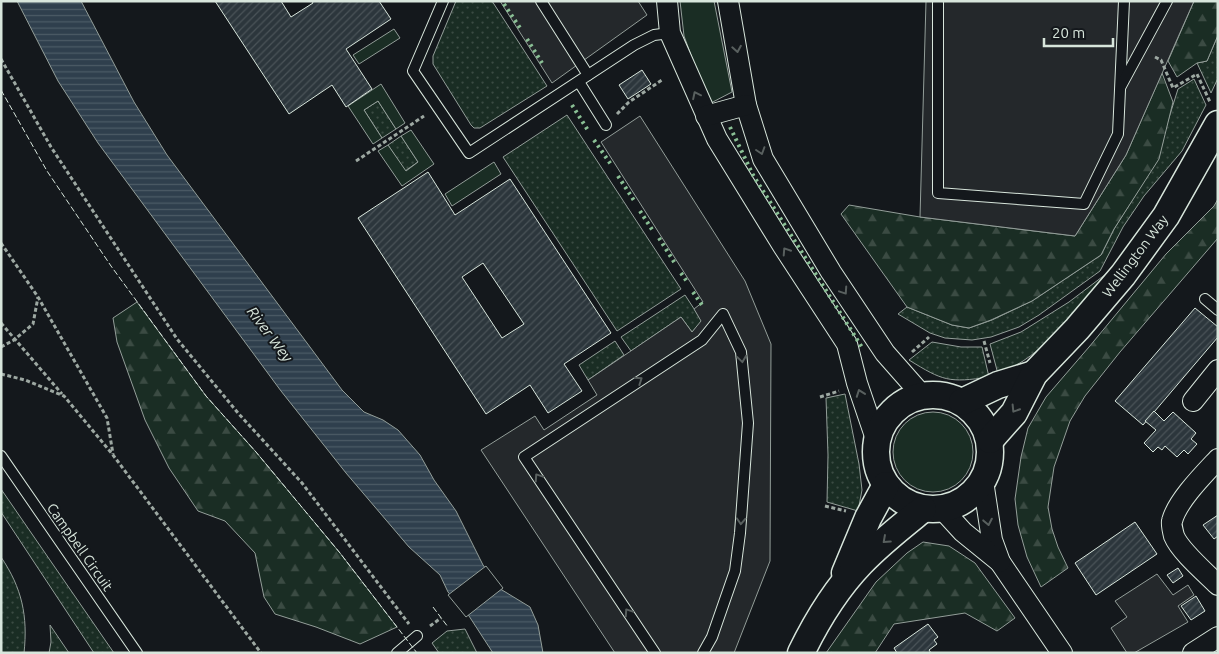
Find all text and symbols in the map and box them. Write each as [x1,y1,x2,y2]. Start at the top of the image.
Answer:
scale bar [1044,15,1113,47]
text: 20 m [1052,24,1085,41]
one-way arrow [731,45,741,54]
one-way arrow [692,91,703,100]
one-way arrow [755,147,765,155]
street label: Wellington Way [1099,212,1171,300]
one-way arrow [783,247,793,256]
one-way arrow [838,285,847,295]
water label: River Wey [244,303,297,366]
one-way arrow [736,354,746,363]
one-way arrow [633,377,643,386]
one-way arrow [856,390,866,398]
one-way arrow [1012,403,1021,413]
one-way arrow [535,473,544,483]
street label: Campbell Circuit [44,500,116,594]
one-way arrow [735,517,746,525]
one-way arrow [983,518,993,526]
one-way arrow [882,534,891,543]
one-way arrow [625,608,634,618]

